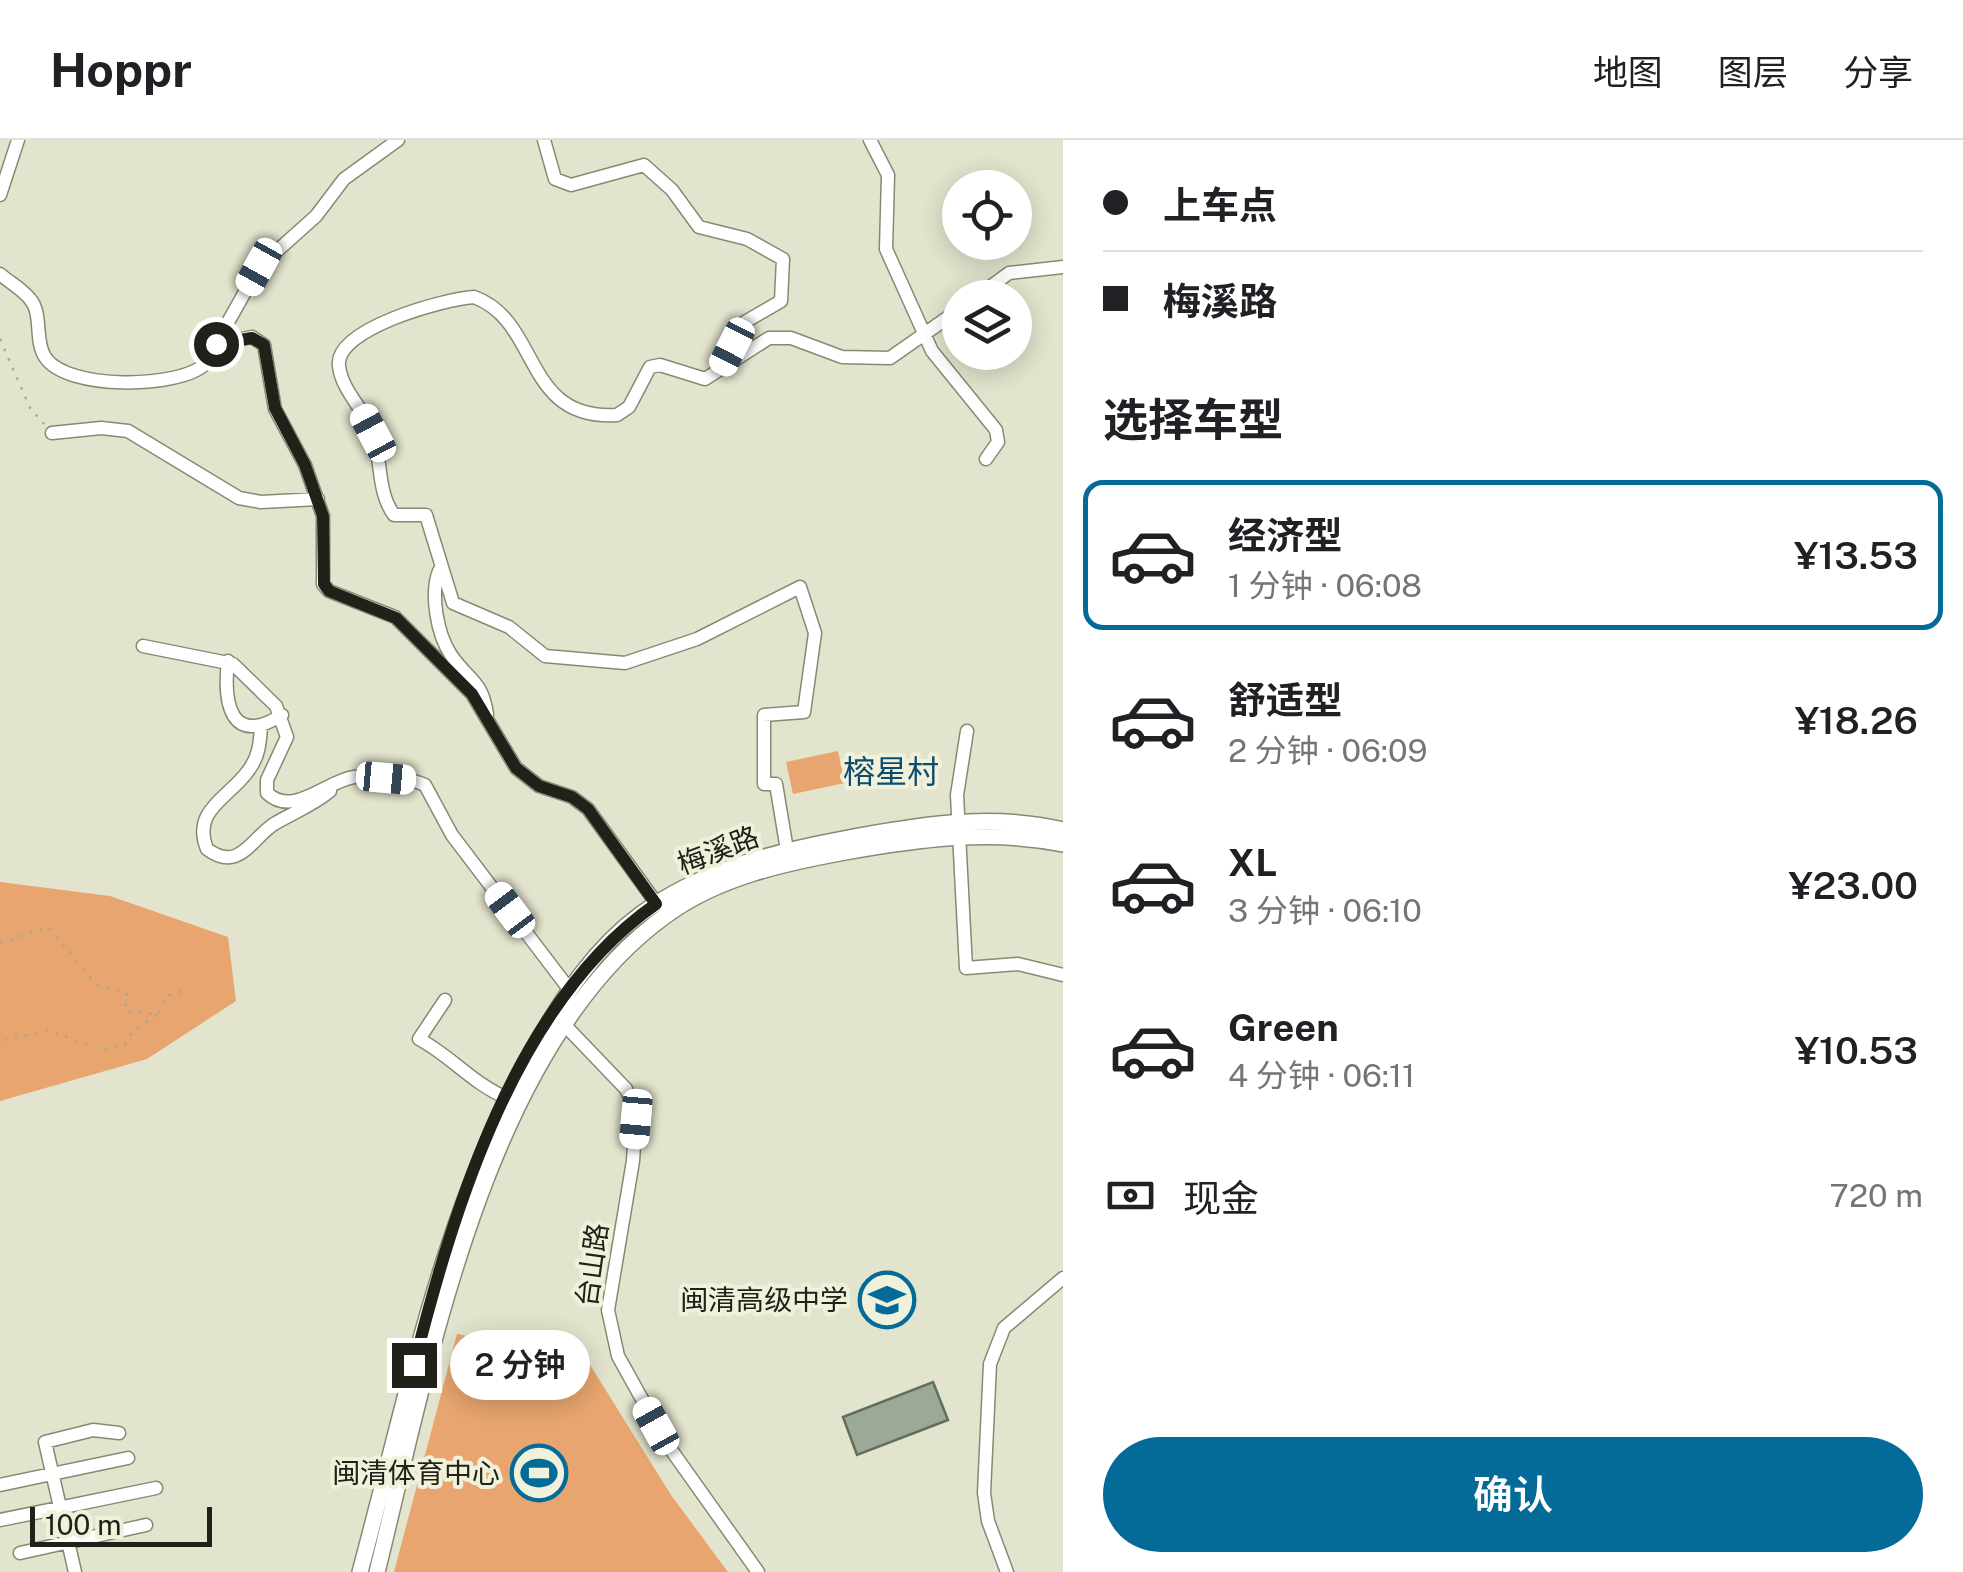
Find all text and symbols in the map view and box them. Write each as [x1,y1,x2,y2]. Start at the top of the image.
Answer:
text: Hoppr [50,41,192,98]
text: 地图 [1593,52,1663,93]
text: 图层 [1718,52,1788,93]
text: 分享 [1843,52,1913,93]
map controls [942,170,1032,370]
button: locate [942,170,1032,260]
text: 上车点 [1163,183,1277,228]
car [231,233,287,301]
text: 梅溪路 [1163,279,1277,324]
button: layers [942,280,1032,370]
car [705,313,759,381]
route start [194,322,239,367]
text: 选择车型 [1103,393,1283,446]
car [346,399,400,467]
icon: car [1108,510,1198,600]
text: 经济型 [1228,513,1342,558]
text: ¥13.53 [1794,533,1918,578]
text: 1 分钟 · 06:08 [1228,567,1422,604]
icon: car [1108,675,1198,765]
text: 舒适型 [1228,678,1342,723]
text: ¥18.26 [1795,698,1918,743]
text: 2 分钟 · 06:09 [1228,732,1427,769]
district label: 榕星村 [843,753,939,790]
car [355,760,417,796]
street label: 梅溪路 [673,819,763,880]
icon: car [1108,840,1198,930]
text: XL [1228,840,1277,885]
text: ¥23.00 [1789,863,1918,908]
car [480,877,540,943]
text: 3 分钟 · 06:10 [1228,892,1422,929]
icon: car [1108,1005,1198,1095]
text: Green [1228,1005,1339,1050]
text: ¥10.53 [1795,1028,1918,1073]
text: 4 分钟 · 06:11 [1228,1057,1415,1094]
car [618,1088,654,1150]
icon: cash [1103,1168,1158,1223]
text: 现金 [1183,1176,1259,1221]
text: 720 m [1829,1177,1923,1214]
street label: 台山路 [569,1221,614,1309]
school or university icon: 闽清高级中学 [857,1270,917,1330]
place label: 闽清高级中学 [680,1283,848,1316]
callout: 2 分钟 [449,1330,589,1400]
route end [392,1343,437,1388]
text: 2 分钟 [474,1346,566,1383]
car [628,1392,684,1460]
button: 确认 [1103,1437,1923,1552]
sports icon: 闽清体育中心 [509,1443,569,1503]
place label: 闽清体育中心 [332,1456,500,1489]
scale bar [30,1502,212,1546]
text: 100 m [45,1508,122,1541]

